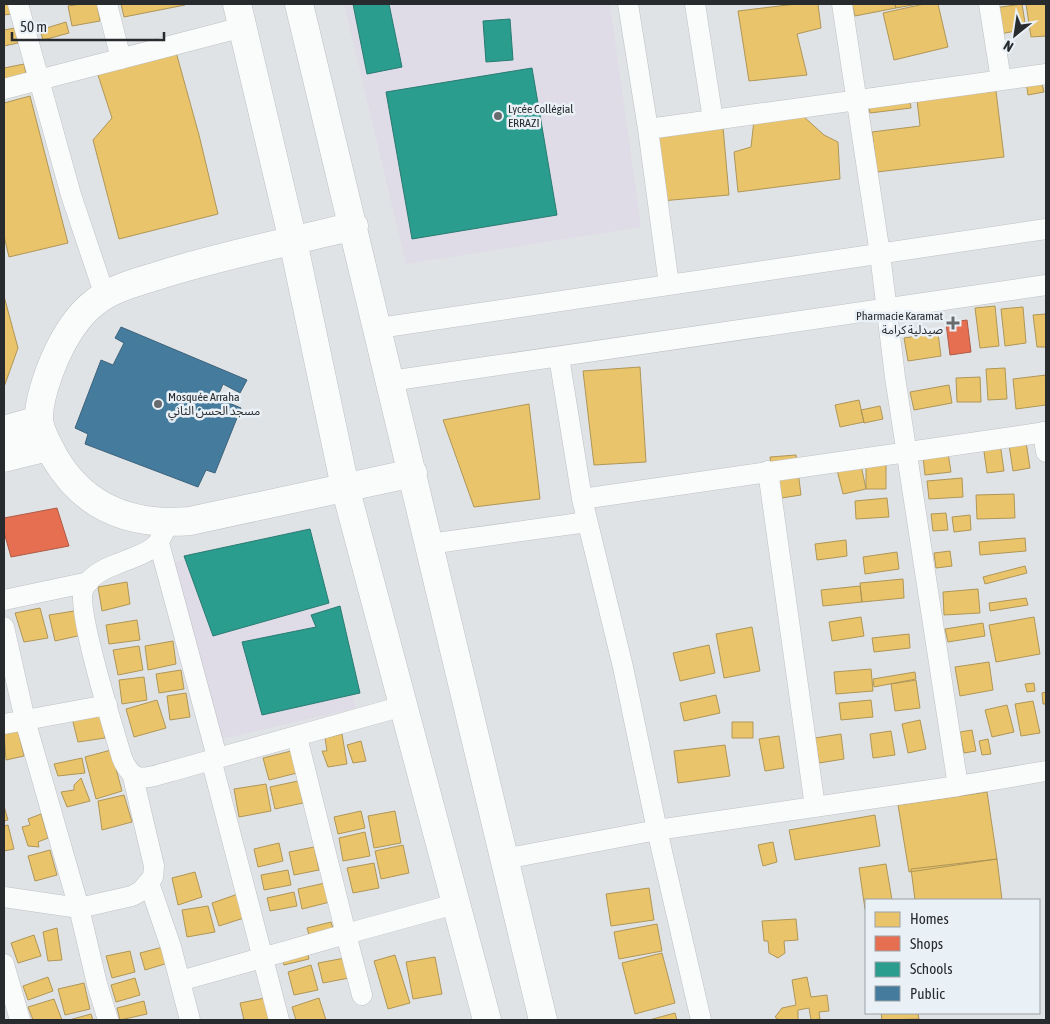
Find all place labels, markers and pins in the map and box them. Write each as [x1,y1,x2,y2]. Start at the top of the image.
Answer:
place label: Lycée Collégial ERRAZI [508,102,574,130]
marker: Lycée Collégial ERRAZI [492,110,504,122]
place label: Pharmacie Karamat صيدلية كرامة [856,309,944,337]
marker: Pharmacie Karamat صيدلية كرامة [947,317,959,329]
place label: Mosquée Arraha مسجد الحسن الثاني [168,390,260,421]
marker: Mosquée Arraha مسجد الحسن الثاني [152,398,164,410]

